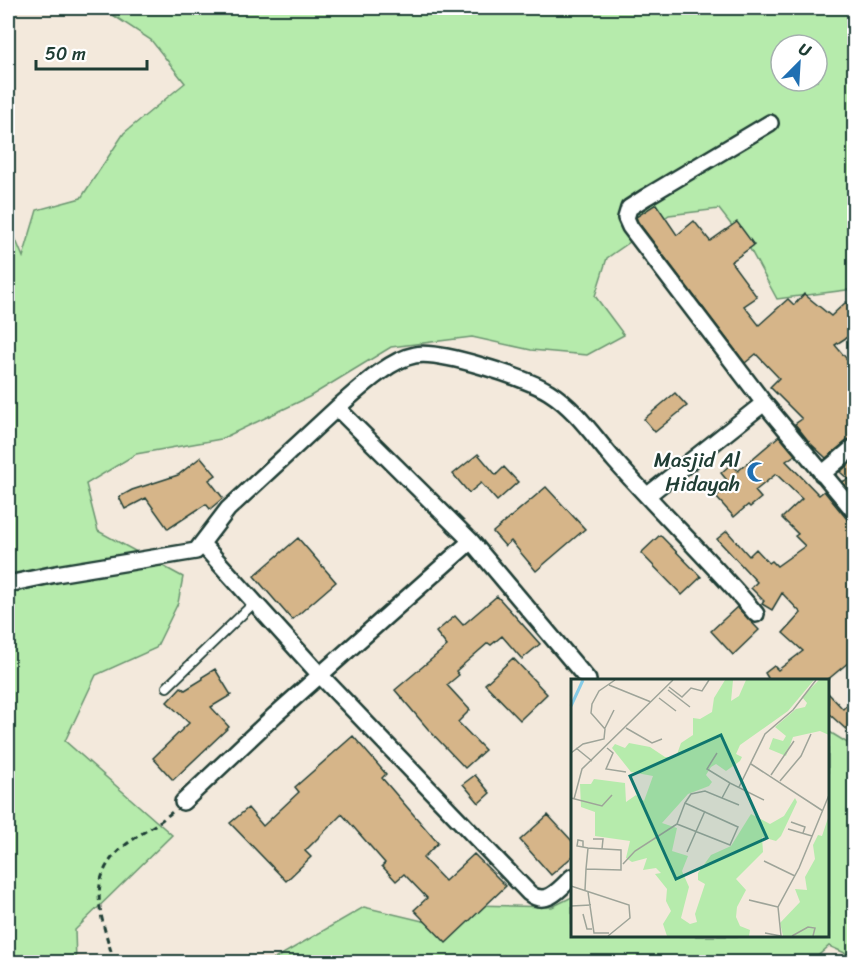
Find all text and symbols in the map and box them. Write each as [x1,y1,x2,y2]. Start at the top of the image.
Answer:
scale bar [36,33,147,71]
north arrow [769,33,829,93]
text: U [794,34,817,66]
text: 50 m [45,38,86,70]
place label: Masjid Al Hidayah [654,441,741,503]
mosque icon: Masjid Al Hidayah [745,460,769,484]
inset map [571,679,829,937]

